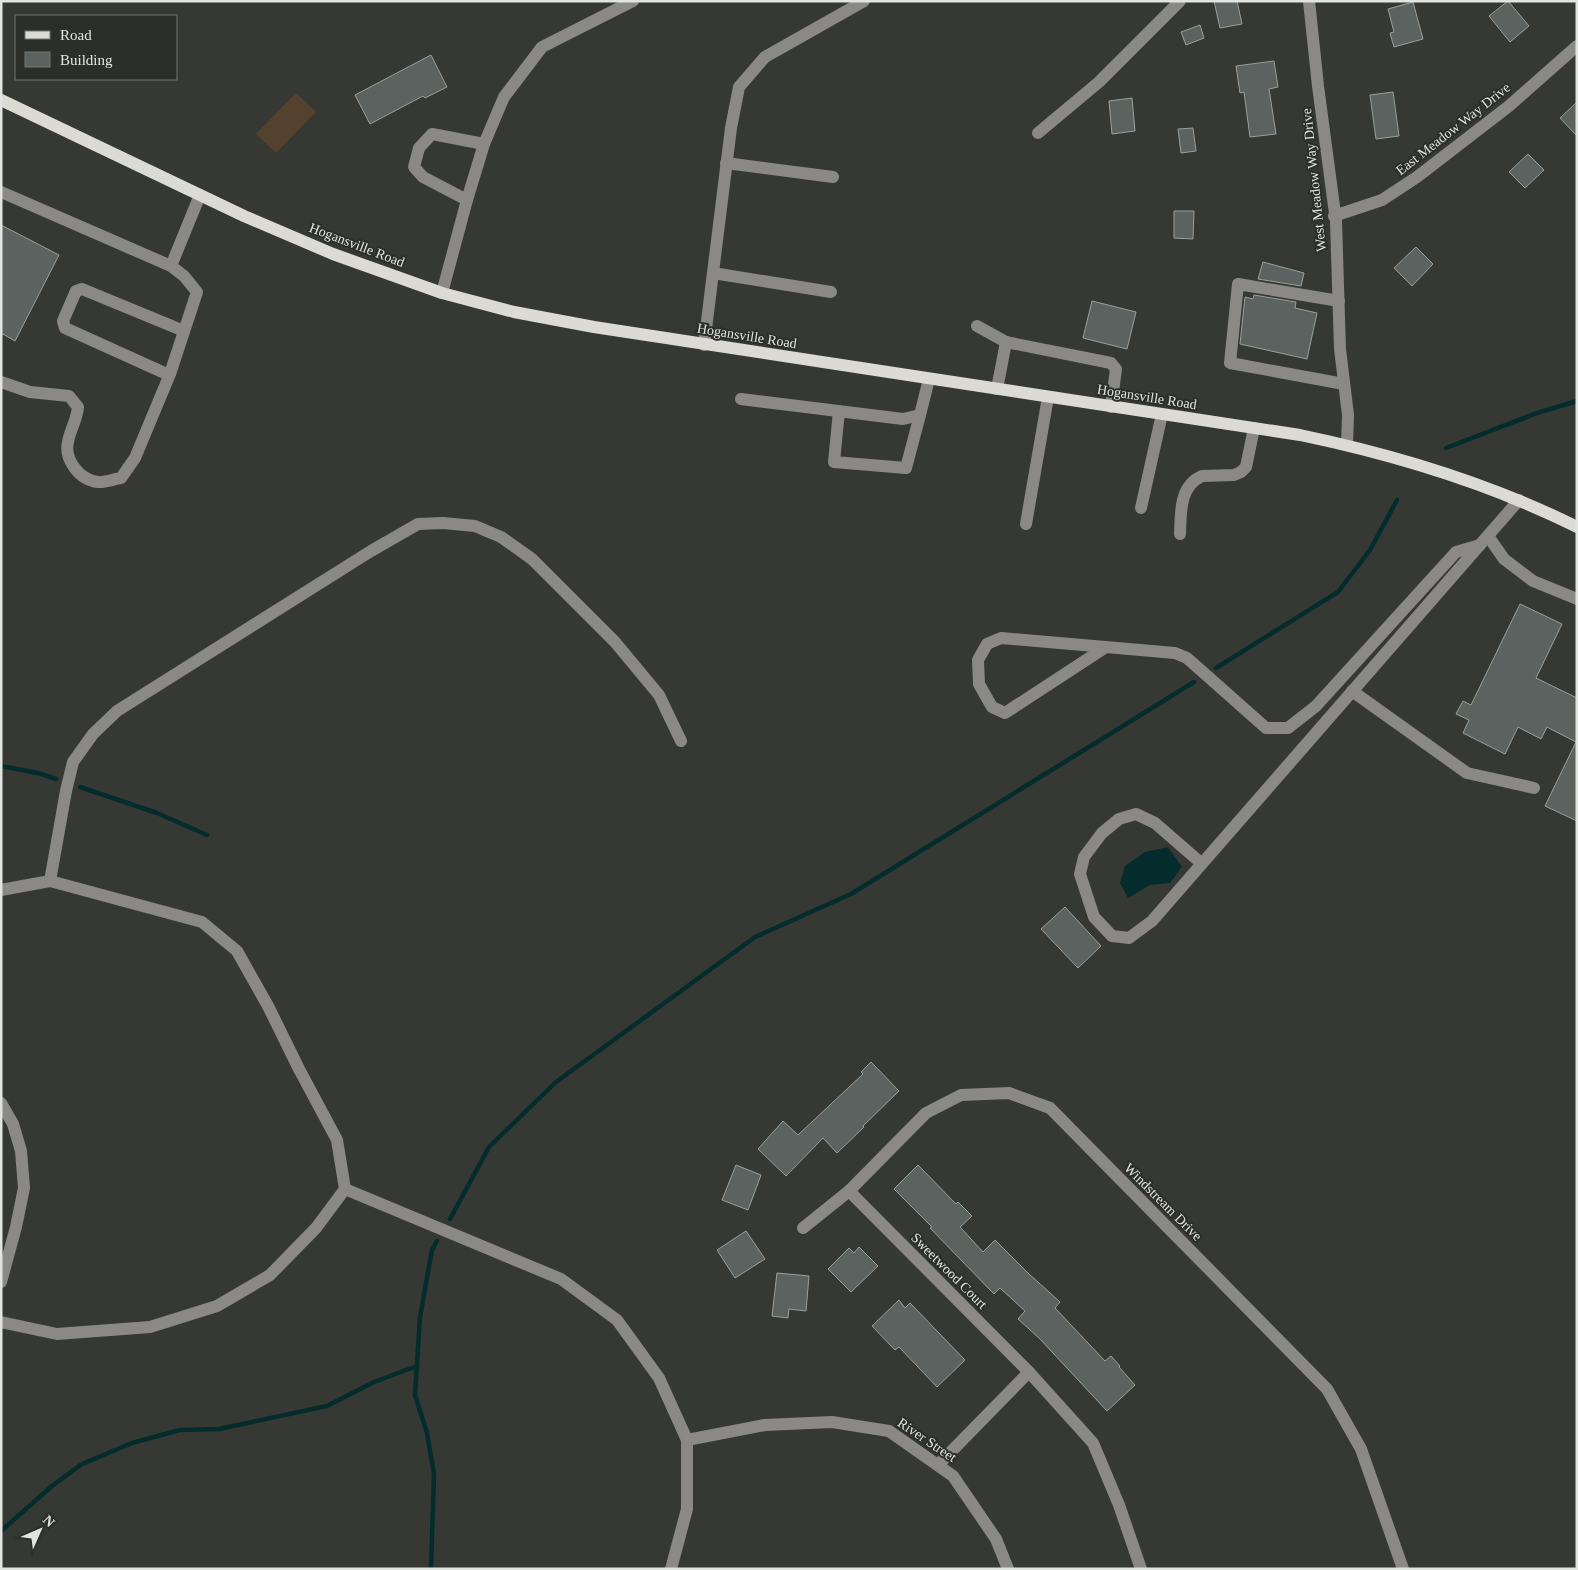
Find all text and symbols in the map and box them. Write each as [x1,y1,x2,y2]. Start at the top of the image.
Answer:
legend [15,15,178,80]
text: Road [60,27,92,43]
text: Building [60,52,113,68]
street label: East Meadow Way Drive [1393,80,1513,178]
street label: West Meadow Way Drive [1299,108,1329,252]
street label: Hogansville Road [307,220,407,270]
street label: Hogansville Road [696,321,798,351]
street label: Hogansville Road [1096,382,1198,412]
street label: Windstream Drive [1121,1160,1205,1244]
street label: Sweetwood Court [908,1230,990,1312]
street label: River Street [895,1415,959,1465]
north arrow [15,1505,65,1555]
text: N [40,1512,58,1530]

